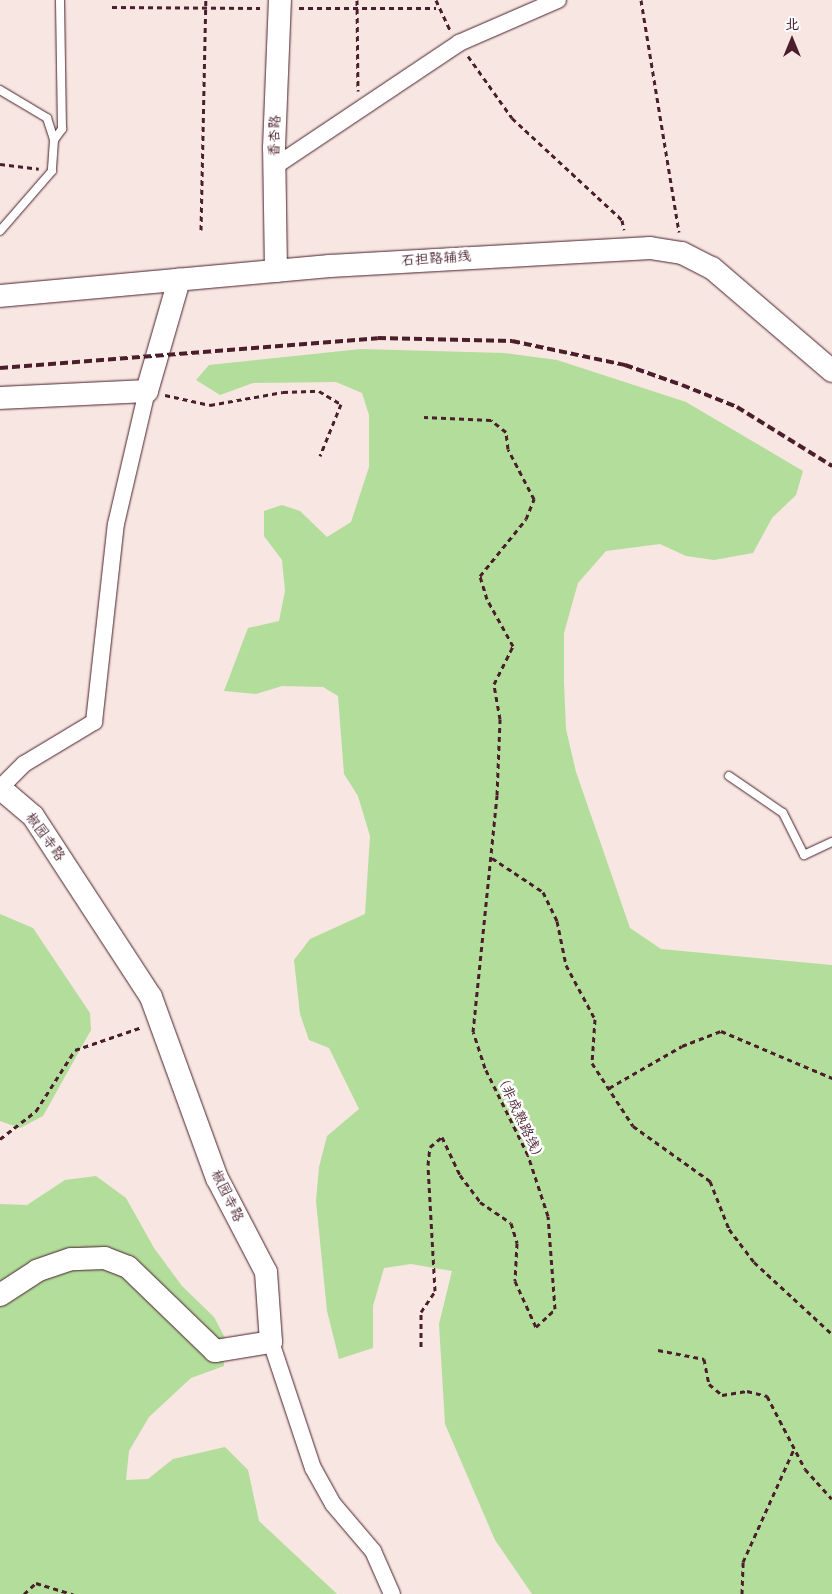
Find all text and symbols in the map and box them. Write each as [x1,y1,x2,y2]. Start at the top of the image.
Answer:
text: 北 [785,14,799,36]
north arrow [767,15,817,65]
street label: 香杏路 [266,115,284,157]
street label: 石担路辅线 [400,248,472,270]
street label: 椒园寺路 [22,809,68,865]
street label: （非成熟路线） [492,1070,548,1166]
street label: 椒园寺路 [207,1167,247,1225]

